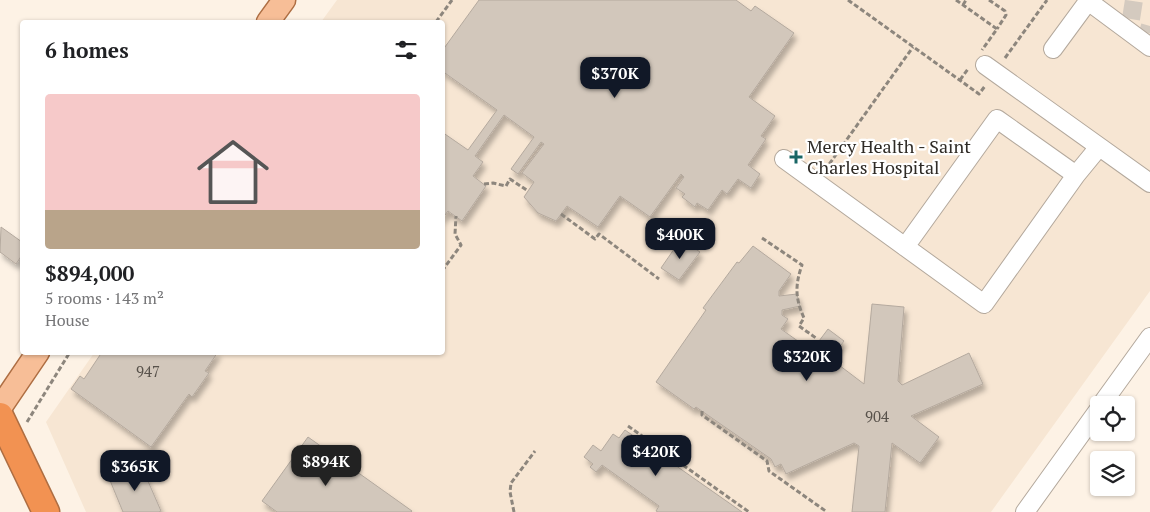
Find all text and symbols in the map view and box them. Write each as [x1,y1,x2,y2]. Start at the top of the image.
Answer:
text: 6 homes [45,36,129,64]
icon: filters [392,36,420,64]
pin: $370K [580,56,650,99]
text: $370K [591,62,639,84]
icon: home [188,127,278,217]
place label: Mercy Health - Saint Charles Hospital [807,134,971,179]
marker: Mercy Health - Saint Charles Hospital [789,150,803,164]
pin: $400K [645,218,715,260]
text: $400K [656,223,704,245]
text: $894,000 [45,259,134,287]
text: 5 rooms · 143 m² [45,287,164,309]
text: House [45,309,90,331]
pin: $320K [772,340,842,382]
text: $320K [783,345,831,367]
house number: 947 [136,361,160,381]
map controls [1090,396,1135,496]
button: locate [1090,396,1135,441]
house number: 904 [865,406,889,426]
pin: $420K [621,434,691,477]
text: $420K [632,440,680,462]
pin: $894K [291,444,361,487]
pin: $365K [100,450,170,492]
text: $894K [302,450,350,472]
button: layers [1090,451,1135,496]
text: $365K [111,455,159,477]

